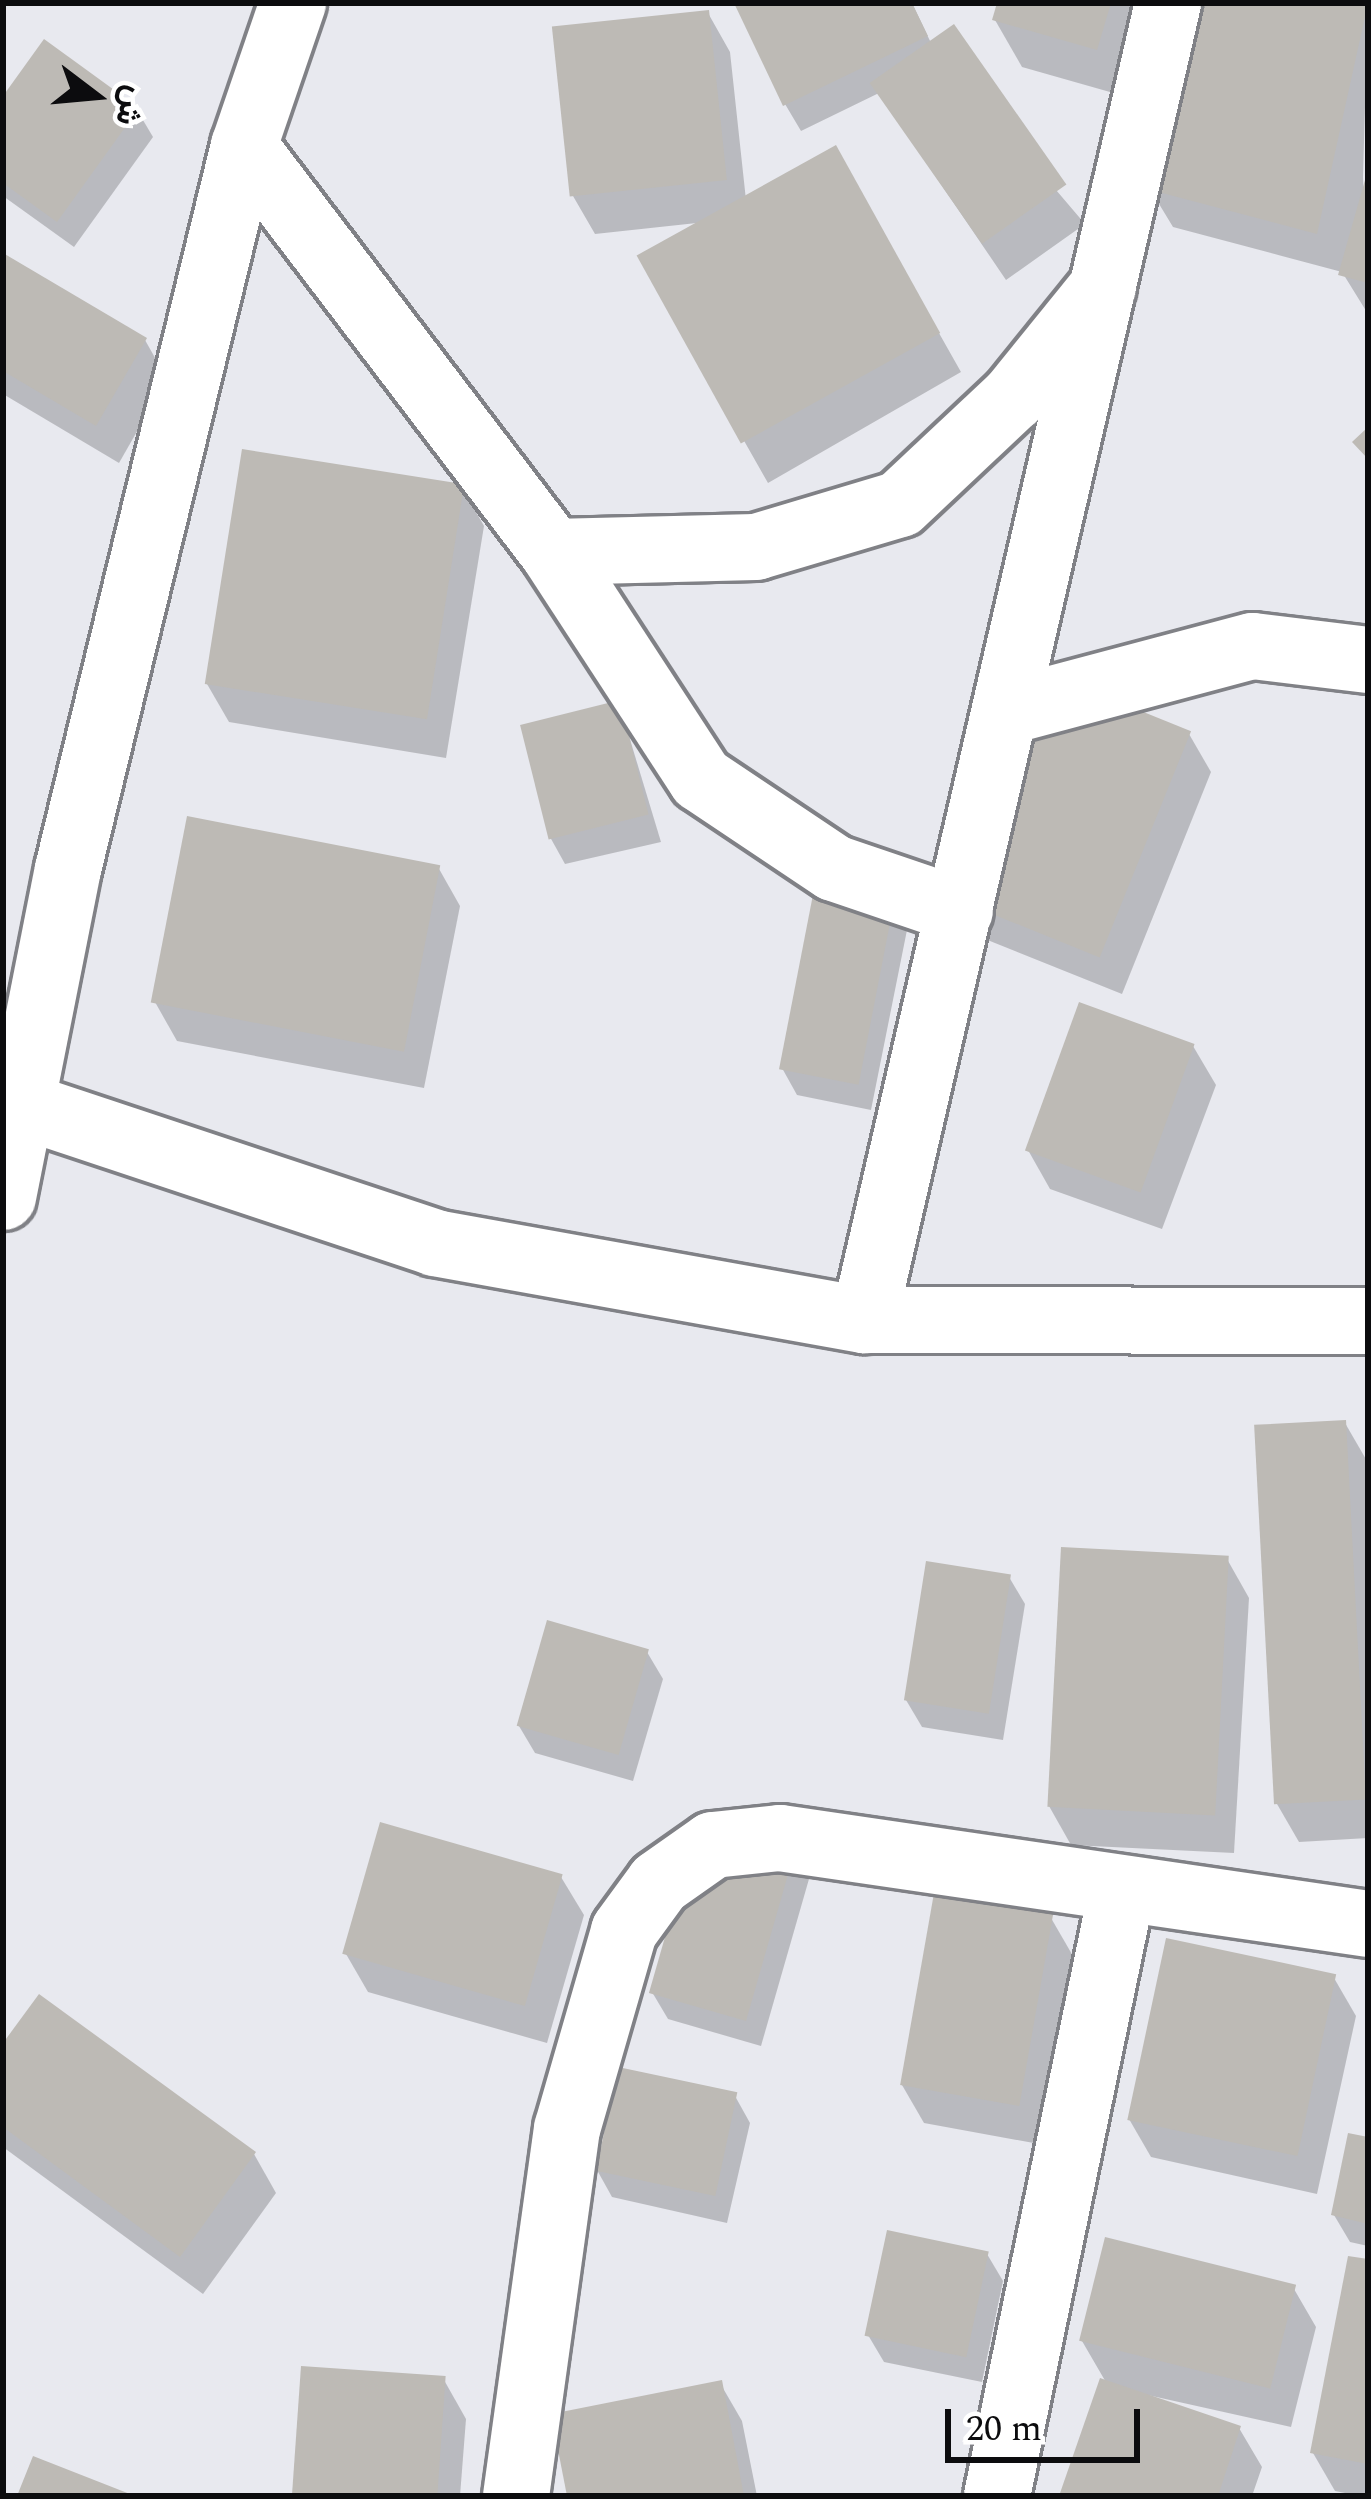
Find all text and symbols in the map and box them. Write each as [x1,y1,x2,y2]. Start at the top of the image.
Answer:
north arrow [36,36,156,156]
text: ش [101,80,160,132]
scale bar [951,2385,1146,2459]
text: 20 m [966,2402,1042,2457]

